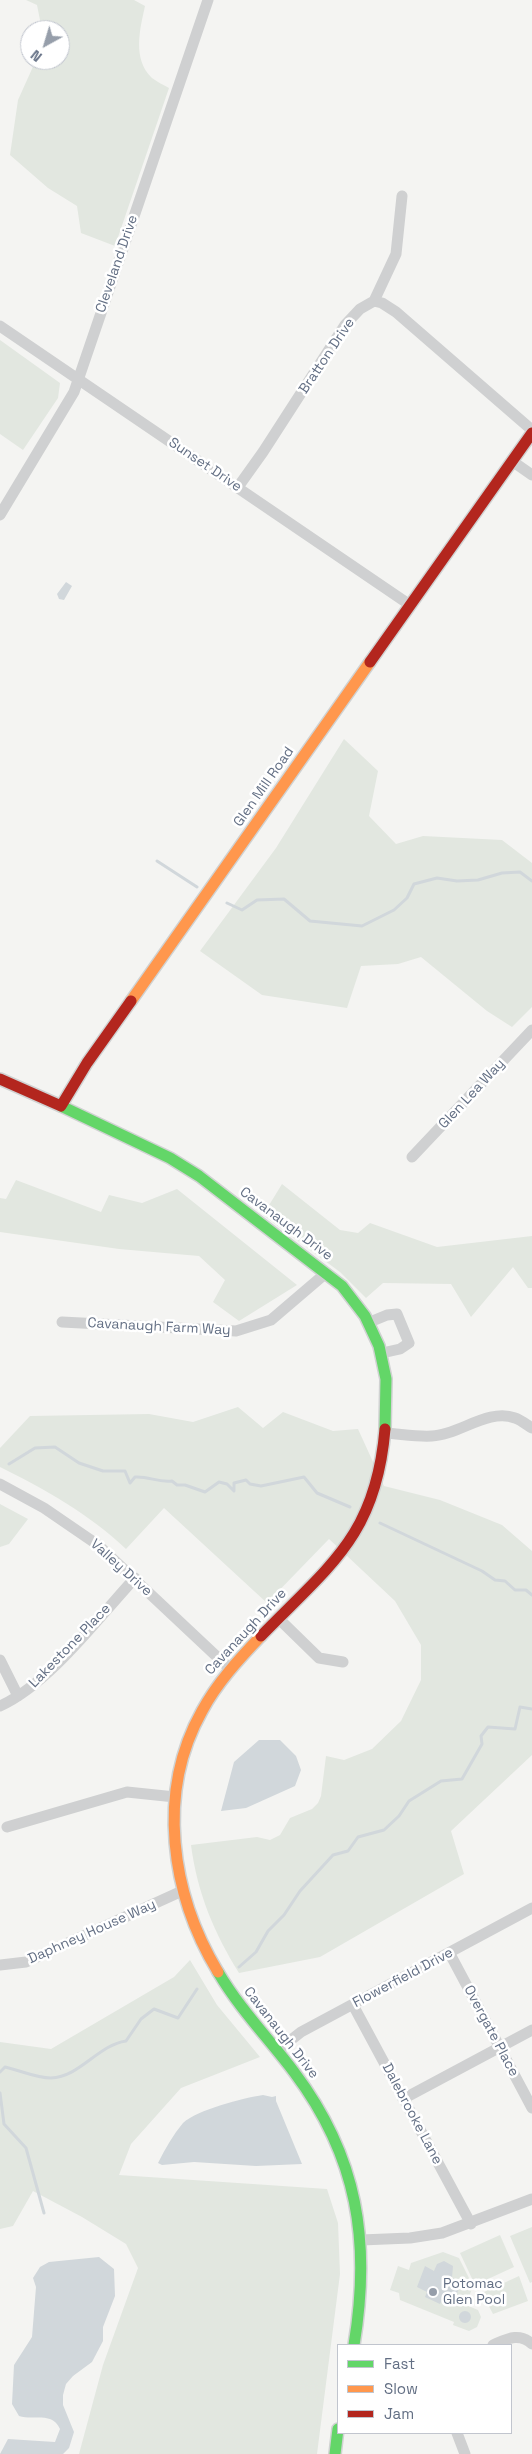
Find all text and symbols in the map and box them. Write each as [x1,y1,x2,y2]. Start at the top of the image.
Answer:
north arrow [20,20,70,70]
text: N [27,46,46,66]
street label: Cleveland Drive [92,213,142,315]
street label: Bratton Drive [296,315,358,397]
street label: Sunset Drive [165,434,245,496]
street label: Glen Mill Road [230,744,298,830]
street label: Glen Lea Way [435,1056,509,1132]
street label: Cavanaugh Drive [236,1184,336,1264]
street label: Cavanaugh Farm Way [87,1315,231,1339]
street label: Valley Drive [87,1536,155,1600]
street label: Cavanaugh Drive [202,1585,290,1679]
street label: Lakestone Place [26,1601,114,1691]
street label: Daphney House Way [25,1896,159,1968]
street label: Flowerfield Drive [350,1944,456,2012]
street label: Overgate Place [460,1982,522,2080]
street label: Cavanaugh Drive [240,1984,322,2082]
street label: Dalebrooke Lane [378,2061,446,2167]
place label: Potomac Glen Pool [443,2276,505,2308]
marker: Potomac Glen Pool [427,2286,439,2298]
legend [337,2344,512,2434]
text: Fast [384,2354,415,2373]
text: Slow [384,2379,418,2398]
text: Jam [384,2404,414,2423]

